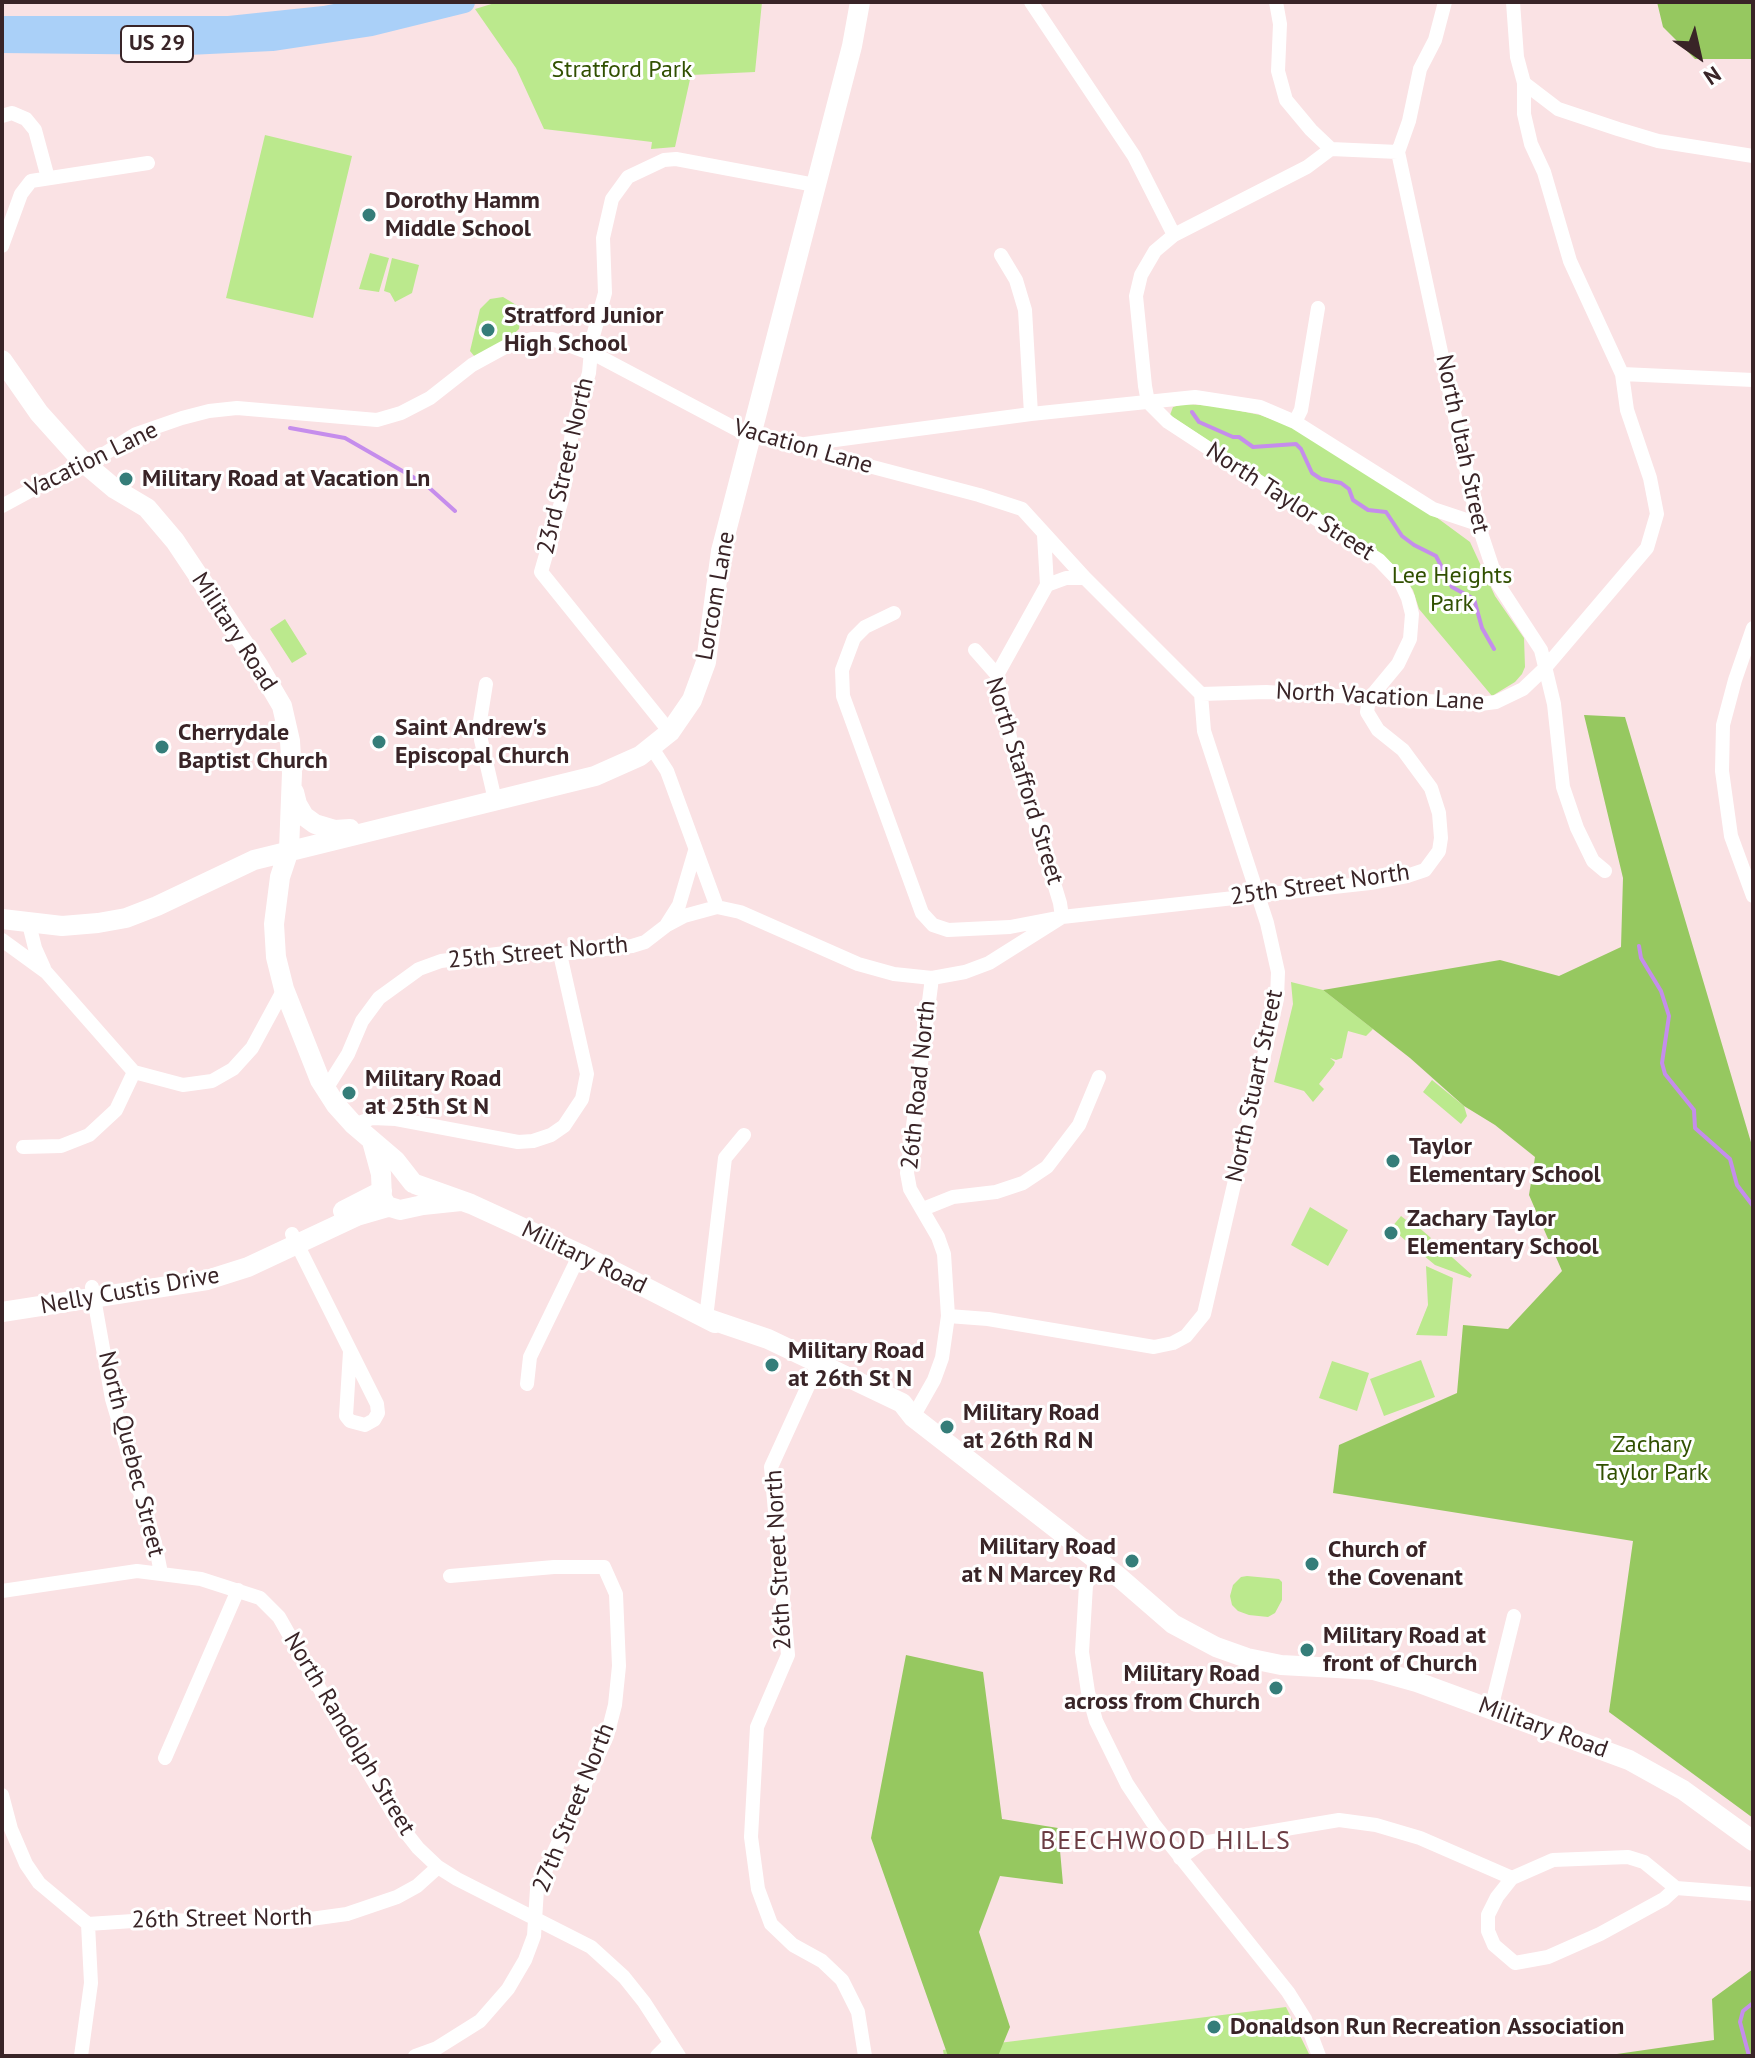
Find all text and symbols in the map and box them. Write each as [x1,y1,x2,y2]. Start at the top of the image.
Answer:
north arrow [1659,16,1739,96]
road number: US 29 [121,26,193,62]
park label: Stratford Park [552,56,692,84]
text: N [1699,60,1726,92]
place label: Dorothy Hamm Middle School [385,187,540,243]
marker: Dorothy Hamm Middle School [360,206,378,224]
place label: Stratford Junior High School [504,302,663,358]
marker: Stratford Junior High School [479,321,497,339]
street label: North Utah Street [1429,352,1495,536]
street label: 23rd Street North [532,375,600,557]
street label: Vacation Lane [730,413,876,481]
street label: Vacation Lane [21,416,163,504]
street label: North Taylor Street [1200,437,1380,567]
place label: Military Road at Vacation Ln [142,465,430,493]
marker: Military Road at Vacation Ln [117,470,135,488]
street label: Lorcom Lane [691,529,741,663]
park label: Lee Heights Park [1392,562,1512,618]
street label: Military Road [185,567,283,697]
street label: North Stafford Street [979,674,1069,888]
street label: North Vacation Lane [1275,677,1485,717]
place label: Saint Andrew's Episcopal Church [395,714,569,770]
place label: Cherrydale Baptist Church [178,719,328,775]
marker: Saint Andrew's Episcopal Church [370,733,388,751]
marker: Cherrydale Baptist Church [153,738,171,756]
street label: 25th Street North [1229,858,1411,912]
street label: 25th Street North [447,931,629,975]
street label: North Stuart Street [1221,987,1289,1185]
street label: 26th Road North [896,999,942,1171]
place label: Military Road at 25th St N [365,1065,501,1121]
marker: Military Road at 25th St N [340,1084,358,1102]
place label: Taylor Elementary School [1409,1133,1601,1189]
marker: Taylor Elementary School [1384,1152,1402,1170]
place label: Zachary Taylor Elementary School [1407,1205,1599,1261]
street label: Military Road [517,1215,651,1301]
marker: Zachary Taylor Elementary School [1382,1224,1400,1242]
street label: Nelly Custis Drive [38,1261,222,1321]
place label: Military Road at 26th St N [788,1337,924,1393]
street label: North Quebec Street [92,1348,170,1560]
marker: Military Road at 26th St N [763,1356,781,1374]
place label: Military Road at 26th Rd N [963,1399,1099,1455]
marker: Military Road at 26th Rd N [938,1418,956,1436]
park label: Zachary Taylor Park [1596,1431,1708,1487]
street label: 26th Street North [760,1469,798,1651]
place label: Military Road at N Marcey Rd [962,1533,1116,1589]
place label: Church of the Covenant [1328,1536,1463,1592]
marker: Military Road at N Marcey Rd [1123,1552,1141,1570]
marker: Church of the Covenant [1303,1555,1321,1573]
place label: Military Road at front of Church [1323,1622,1486,1678]
street label: North Randolph Street [277,1627,421,1841]
marker: Military Road at front of Church [1298,1641,1316,1659]
place label: Military Road across from Church [1064,1660,1260,1716]
marker: Military Road across from Church [1267,1679,1285,1697]
street label: Military Road [1474,1691,1612,1765]
street label: 27th Street North [527,1719,621,1897]
district label: BEECHWOOD HILLS [1040,1826,1292,1858]
street label: 26th Street North [131,1903,313,1935]
place label: Donaldson Run Recreation Association [1230,2013,1624,2041]
marker: Donaldson Run Recreation Association [1205,2018,1223,2036]

